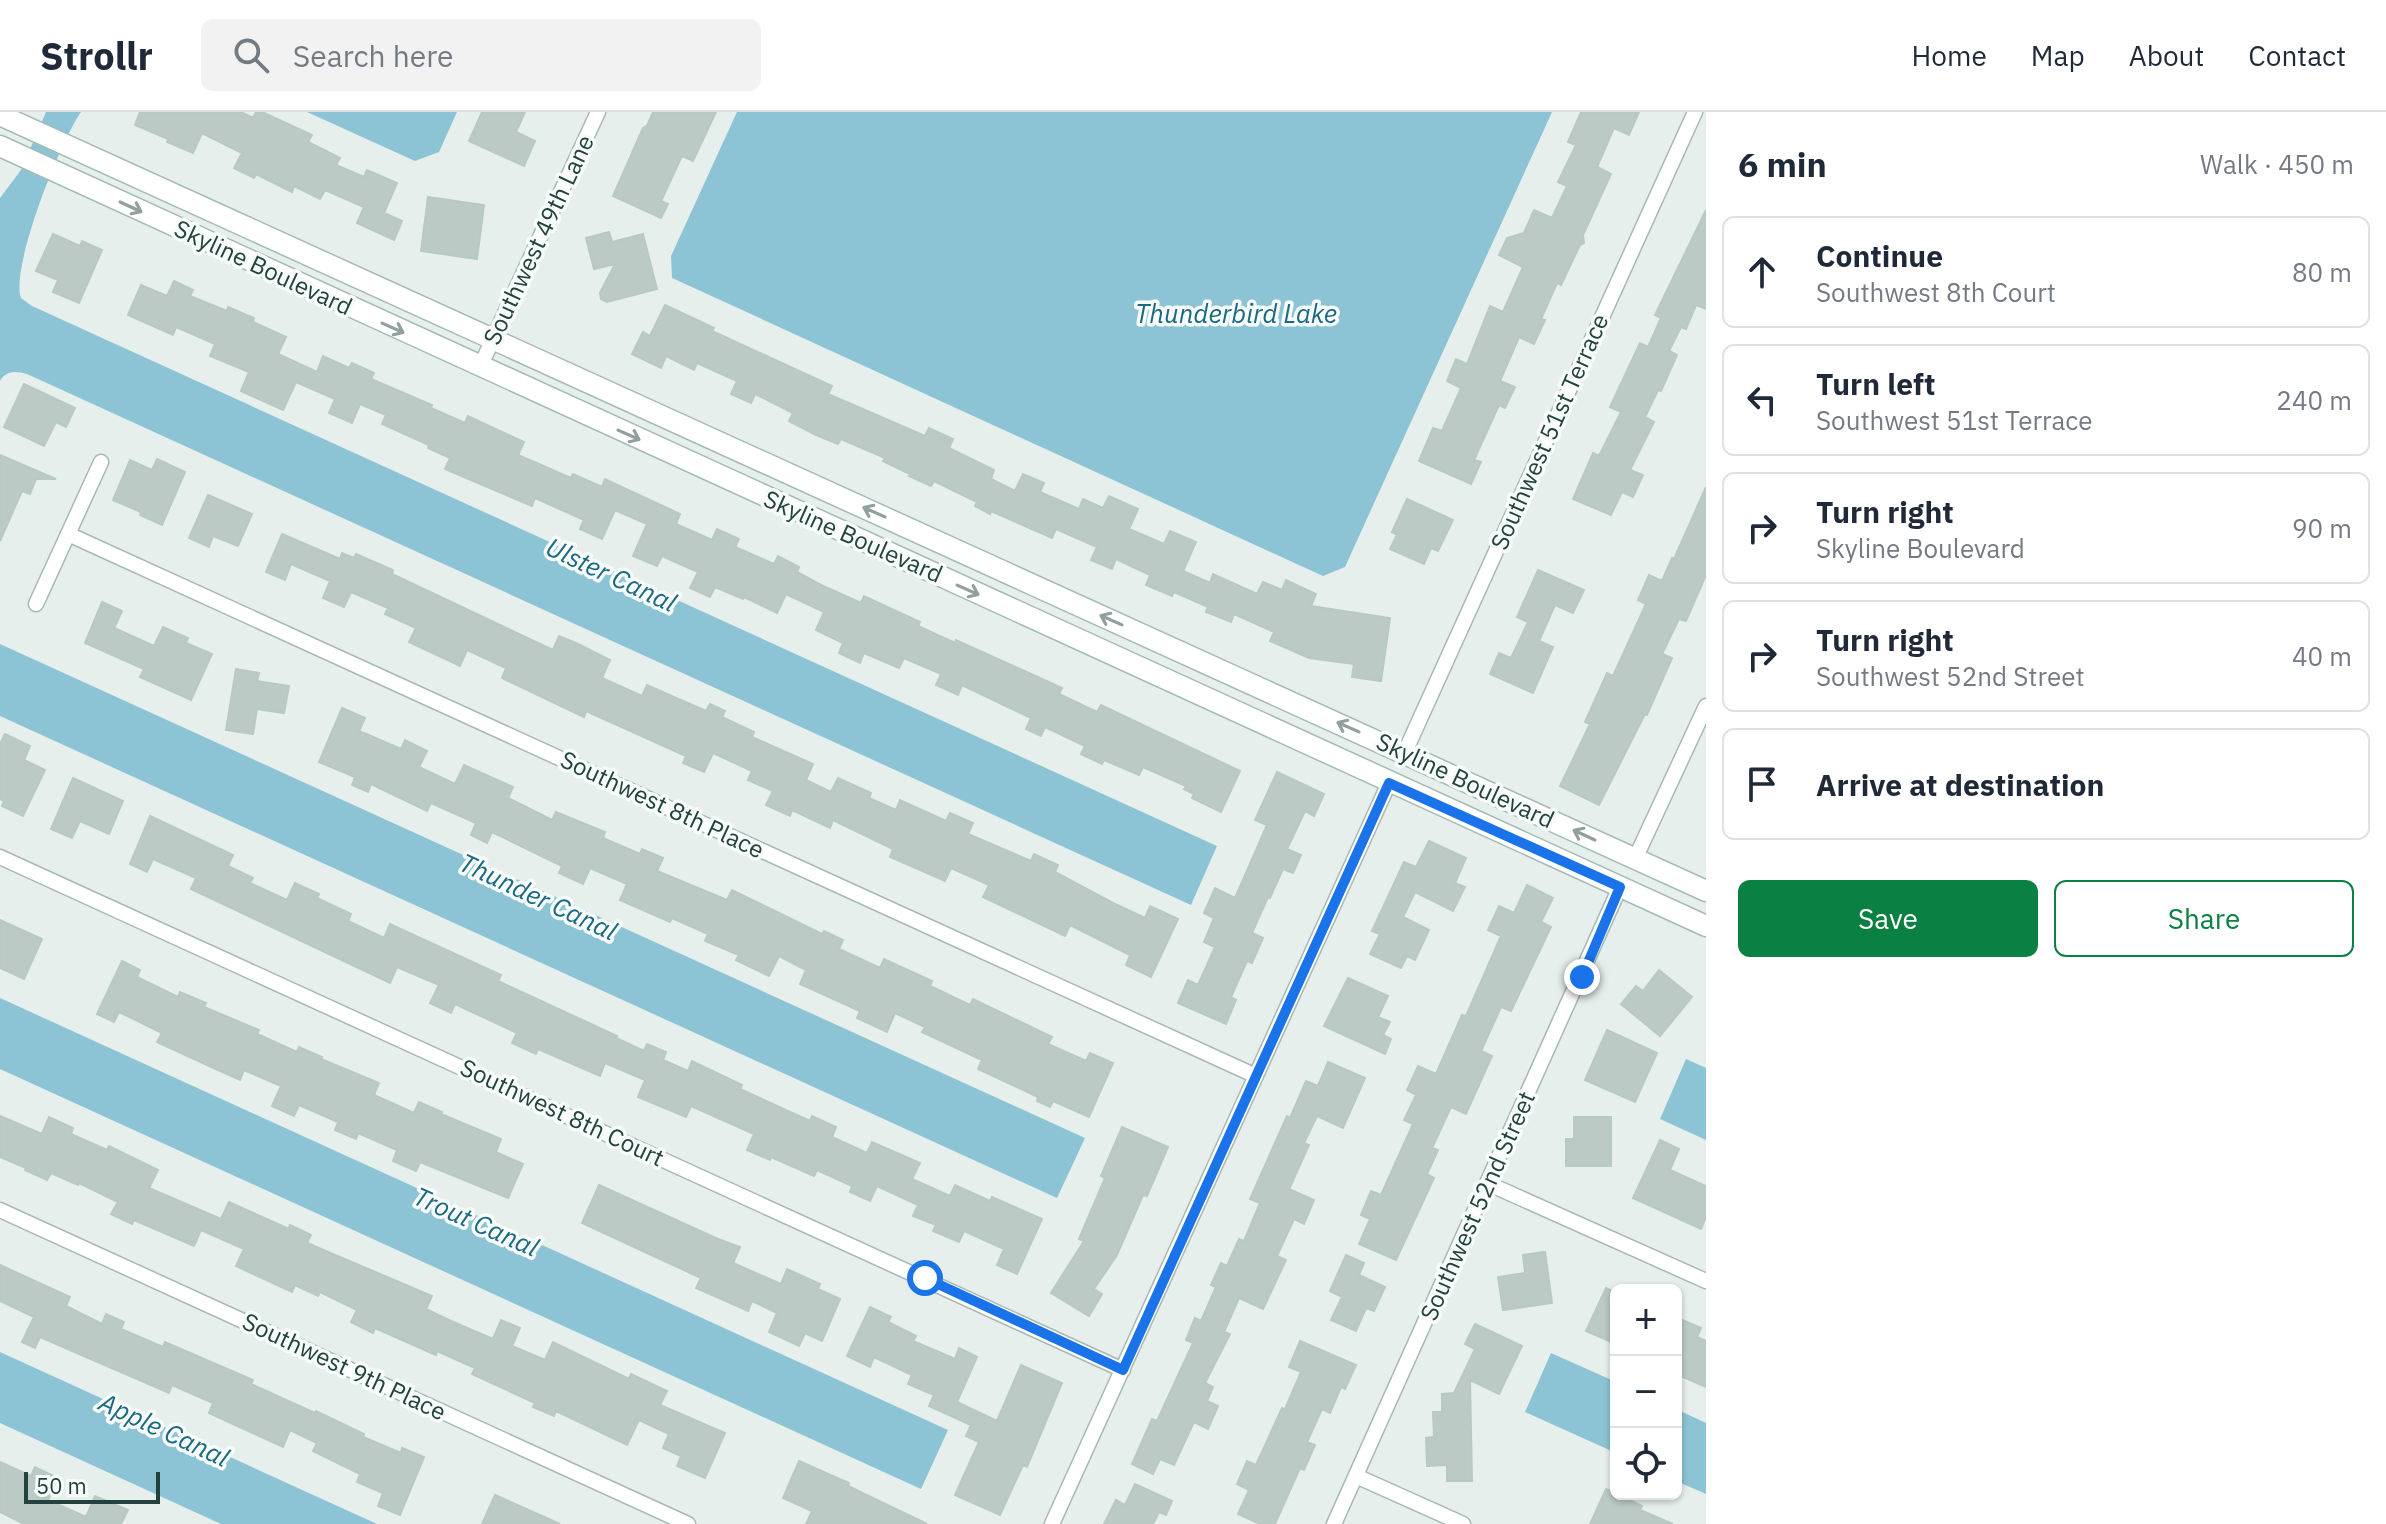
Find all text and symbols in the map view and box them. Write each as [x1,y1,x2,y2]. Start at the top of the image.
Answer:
search box [201,19,761,91]
text: Strollr [40,31,153,80]
icon: search [229,33,273,77]
text: Search here [293,36,454,75]
text: Home [1911,37,1987,74]
text: Map [2031,37,2085,74]
text: About [2129,37,2204,74]
text: Contact [2248,37,2346,74]
street label: Southwest 49th Lane [475,129,601,350]
text: 6 min [1738,142,1827,186]
text: Walk · 450 m [2200,147,2354,181]
one-way arrow [119,200,143,215]
street label: Skyline Boulevard [169,212,358,322]
text: Continue [1816,236,1943,275]
icon: ahead [1740,250,1784,294]
text: 80 m [2292,255,2352,289]
text: Southwest 8th Court [1816,275,2056,309]
water label: Thunderbird Lake [1135,296,1337,330]
street label: Southwest 51st Terrace [1483,308,1616,555]
one-way arrow [380,321,405,336]
text: Turn left [1816,364,1935,403]
icon: left [1740,378,1784,422]
text: 240 m [2276,383,2352,417]
text: Southwest 51st Terrace [1816,403,2093,437]
one-way arrow [617,429,641,444]
street label: Skyline Boulevard [759,482,948,590]
text: Turn right [1816,492,1954,531]
one-way arrow [862,504,886,519]
icon: right [1740,506,1784,550]
text: 90 m [2292,511,2352,545]
water label: Ulster Canal [541,529,682,619]
text: Skyline Boulevard [1816,531,2025,565]
one-way arrow [955,583,980,598]
one-way arrow [1099,612,1123,627]
text: Turn right [1816,620,1954,659]
icon: right [1740,634,1784,678]
text: 40 m [2292,639,2352,673]
text: Southwest 52nd Street [1816,659,2085,693]
one-way arrow [1336,719,1360,734]
street label: Skyline Boulevard [1371,725,1560,835]
street label: Southwest 8th Place [555,743,769,865]
icon: arrive [1740,762,1784,806]
text: Arrive at destination [1816,765,2104,804]
one-way arrow [1572,827,1597,842]
water label: Thunder Canal [454,845,623,947]
button: Save [1738,880,2038,957]
button: Share [2054,880,2354,957]
route end [1564,959,1600,995]
street label: Southwest 8th Court [455,1051,670,1173]
street label: Southwest 52nd Street [1412,1086,1542,1325]
water label: Trout Canal [409,1178,544,1264]
route start [907,1260,943,1296]
map controls [1610,1284,1682,1500]
button: + [1610,1284,1682,1356]
street label: Southwest 9th Place [237,1305,451,1427]
button: − [1610,1356,1682,1428]
water label: Apple Canal [93,1384,235,1474]
button: locate [1610,1428,1682,1500]
scale bar [24,1468,160,1504]
text: 50 m [36,1471,87,1500]

